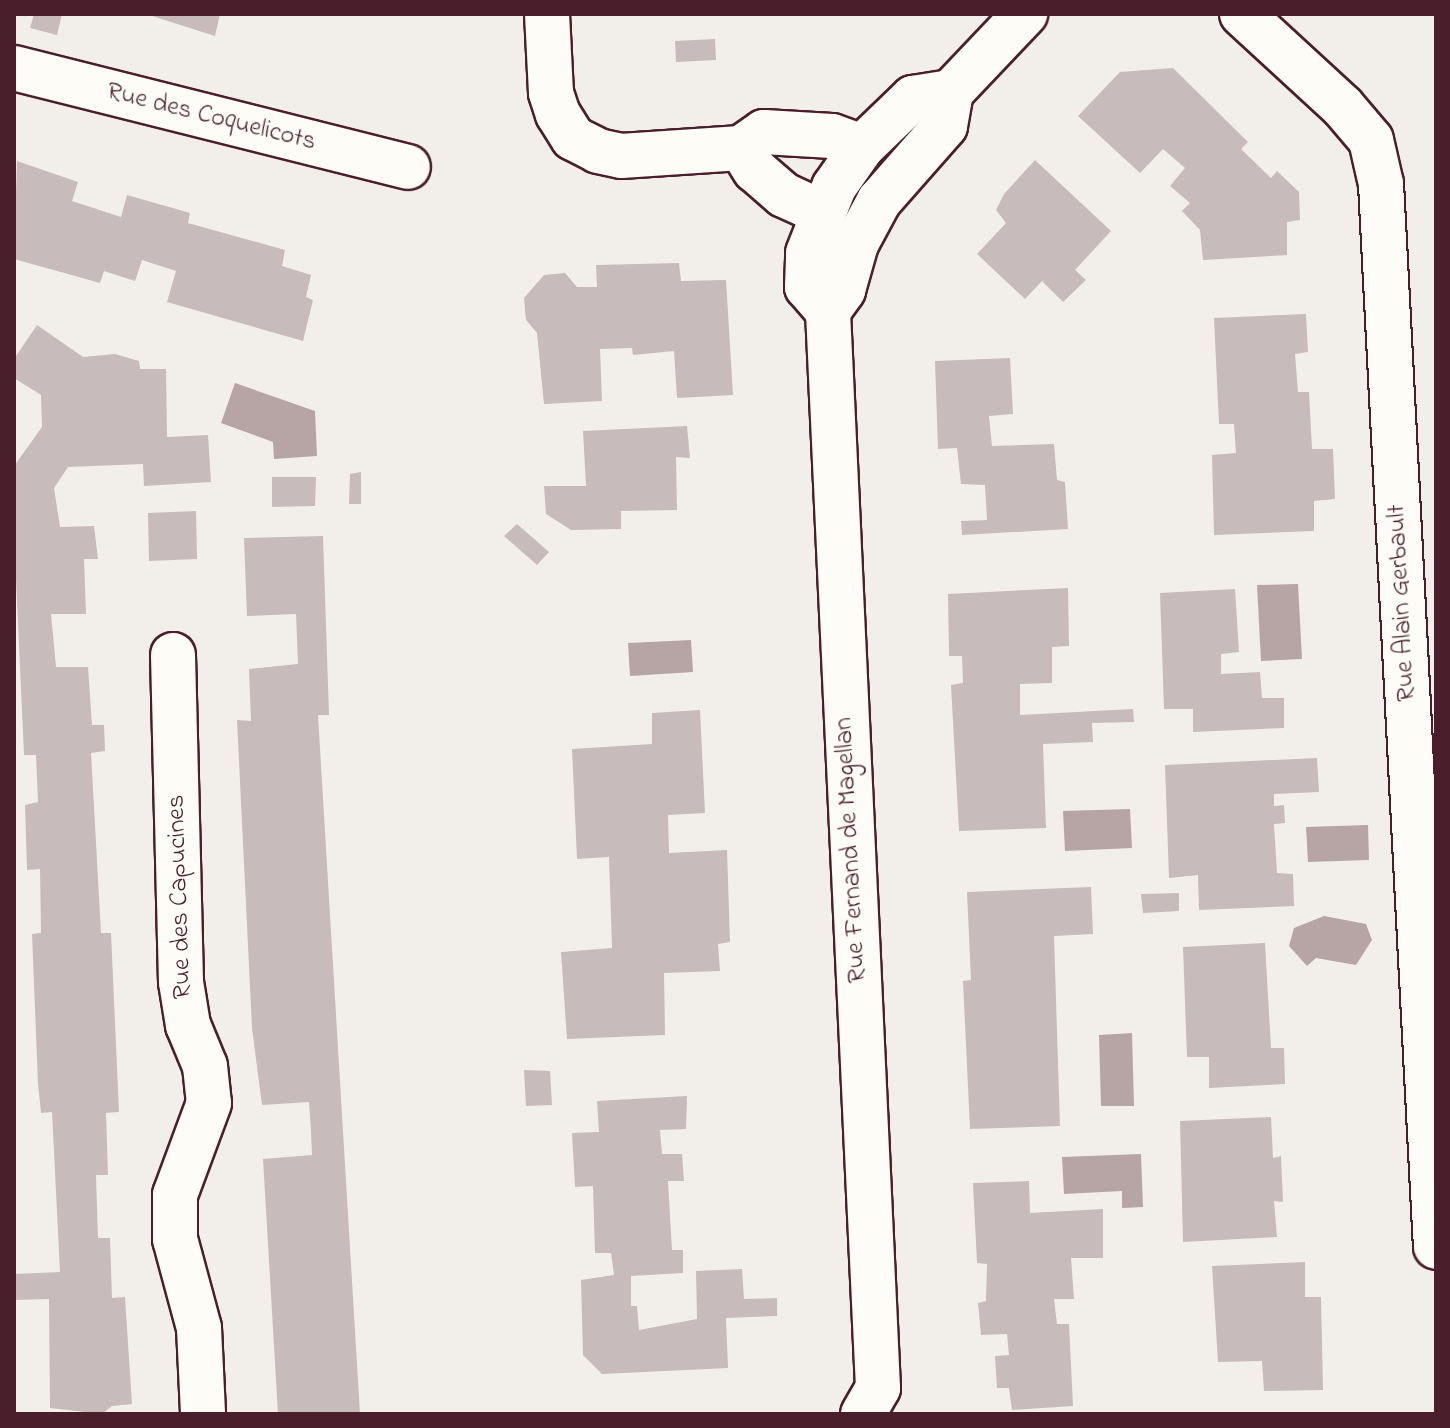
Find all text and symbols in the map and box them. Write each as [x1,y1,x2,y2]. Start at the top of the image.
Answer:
street label: Rue des Coquelicots [103,77,319,159]
street label: Rue Alain Gerbault [1382,504,1424,702]
street label: Rue Fernand de Magellan [829,716,875,984]
street label: Rue des Capucines [162,794,200,1000]

